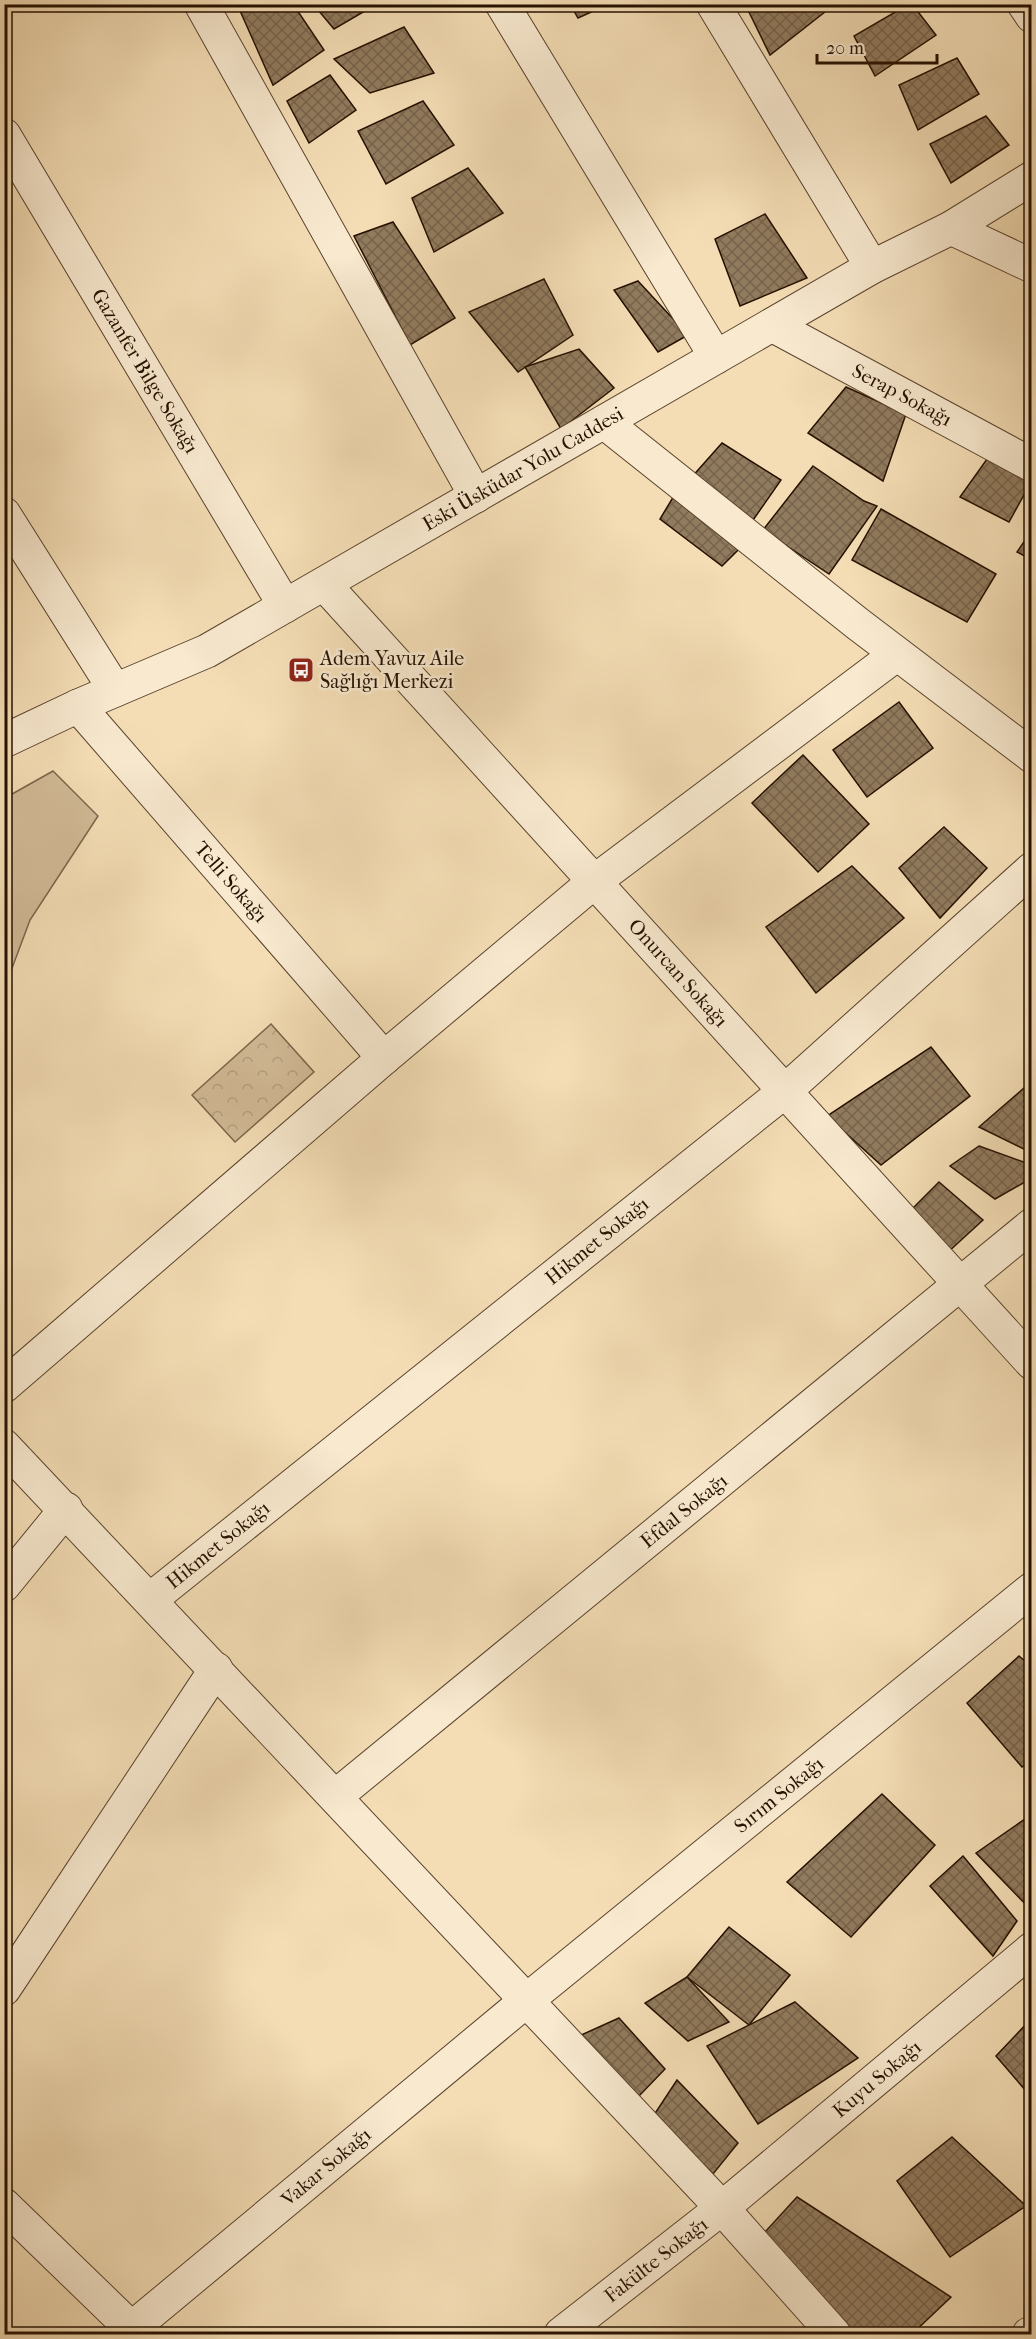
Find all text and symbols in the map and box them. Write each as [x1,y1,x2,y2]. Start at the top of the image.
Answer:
scale bar [817,27,937,65]
text: 20 m [826,38,864,59]
street label: Gazanfer Bilge Sokağı [87,285,203,457]
street label: Serap Sokağı [848,359,956,431]
street label: Eski Üsküdar Yolu Caddesi [418,401,628,536]
place label: Adem Yavuz Aile Sağlığı Merkezi [319,647,464,693]
bus stop icon: Adem Yavuz Aile Sağlığı Merkezi [286,655,316,685]
street label: Telli Sokağı [190,837,272,927]
street label: Onurcan Sokağı [623,914,733,1032]
street label: Hikmet Sokağı [541,1192,653,1290]
street label: Efdal Sokağı [636,1469,732,1553]
street label: Hikmet Sokağı [162,1496,274,1594]
street label: Sırım Sokağı [730,1752,828,1838]
street label: Kuyu Sokağı [828,2035,926,2122]
street label: Vakar Sokağı [276,2123,375,2212]
street label: Fakülte Sokağı [600,2213,712,2307]

